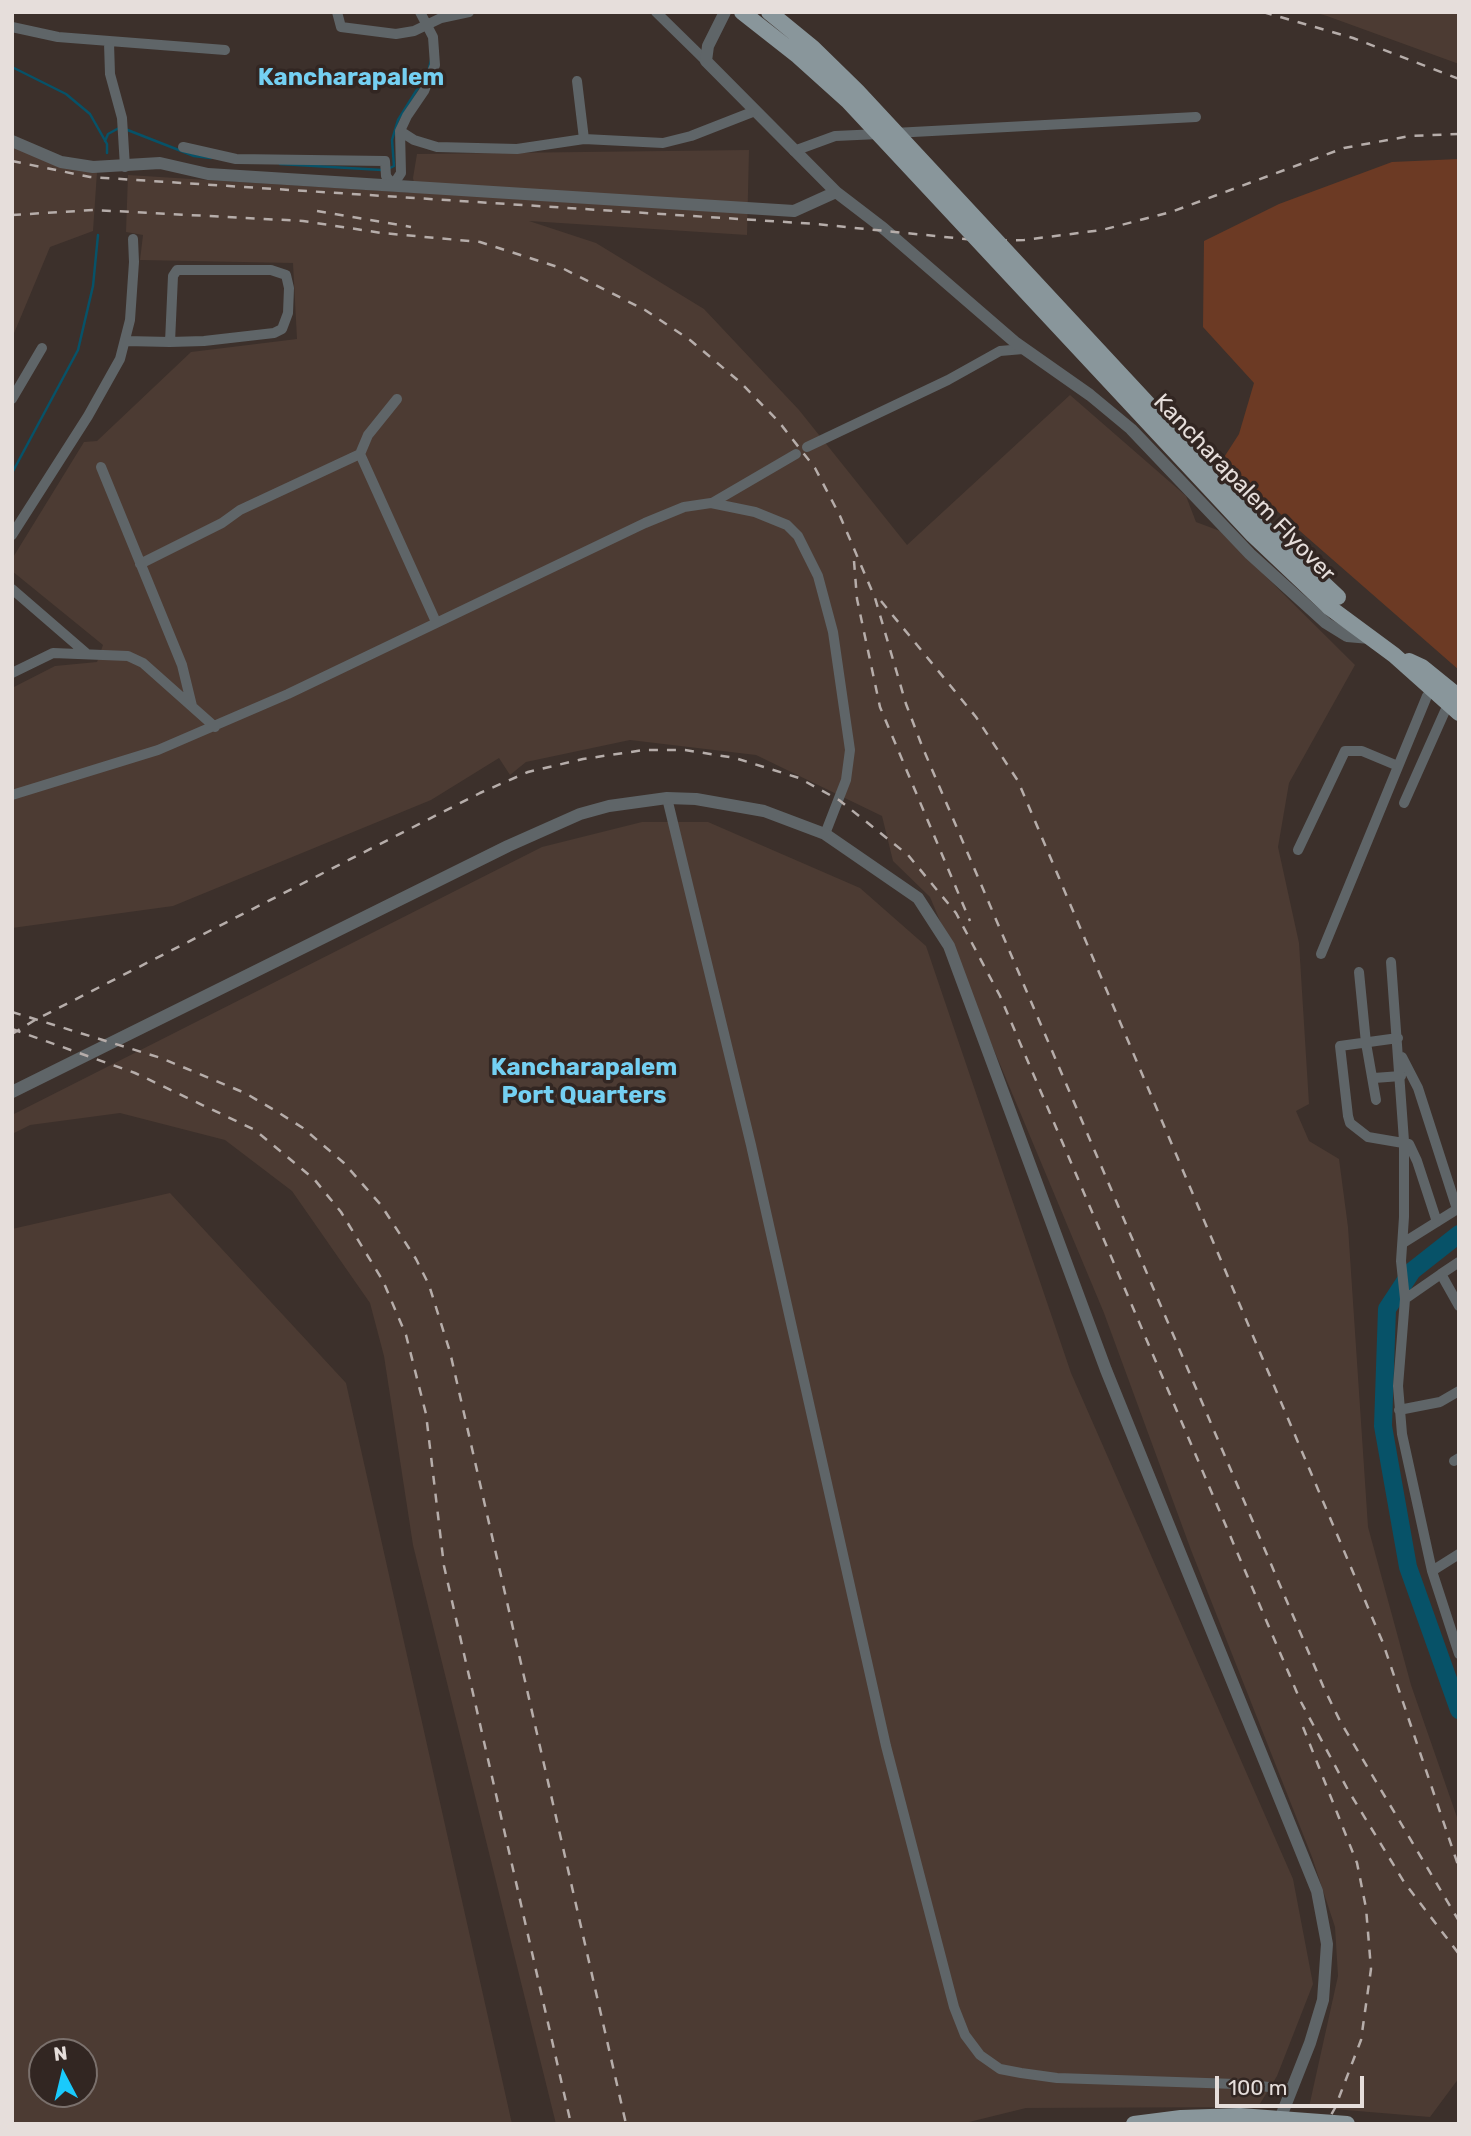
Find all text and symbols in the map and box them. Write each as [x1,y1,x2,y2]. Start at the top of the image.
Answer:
district label: Kancharapalem [258,64,444,92]
street label: Kancharapalem Flyover [1147,389,1341,587]
district label: Kancharapalem Port Quarters [491,1054,677,1110]
north arrow [28,2038,98,2108]
text: N [52,2041,69,2066]
scale bar [1219,2062,1368,2106]
text: 100 m [1228,2075,1287,2100]

